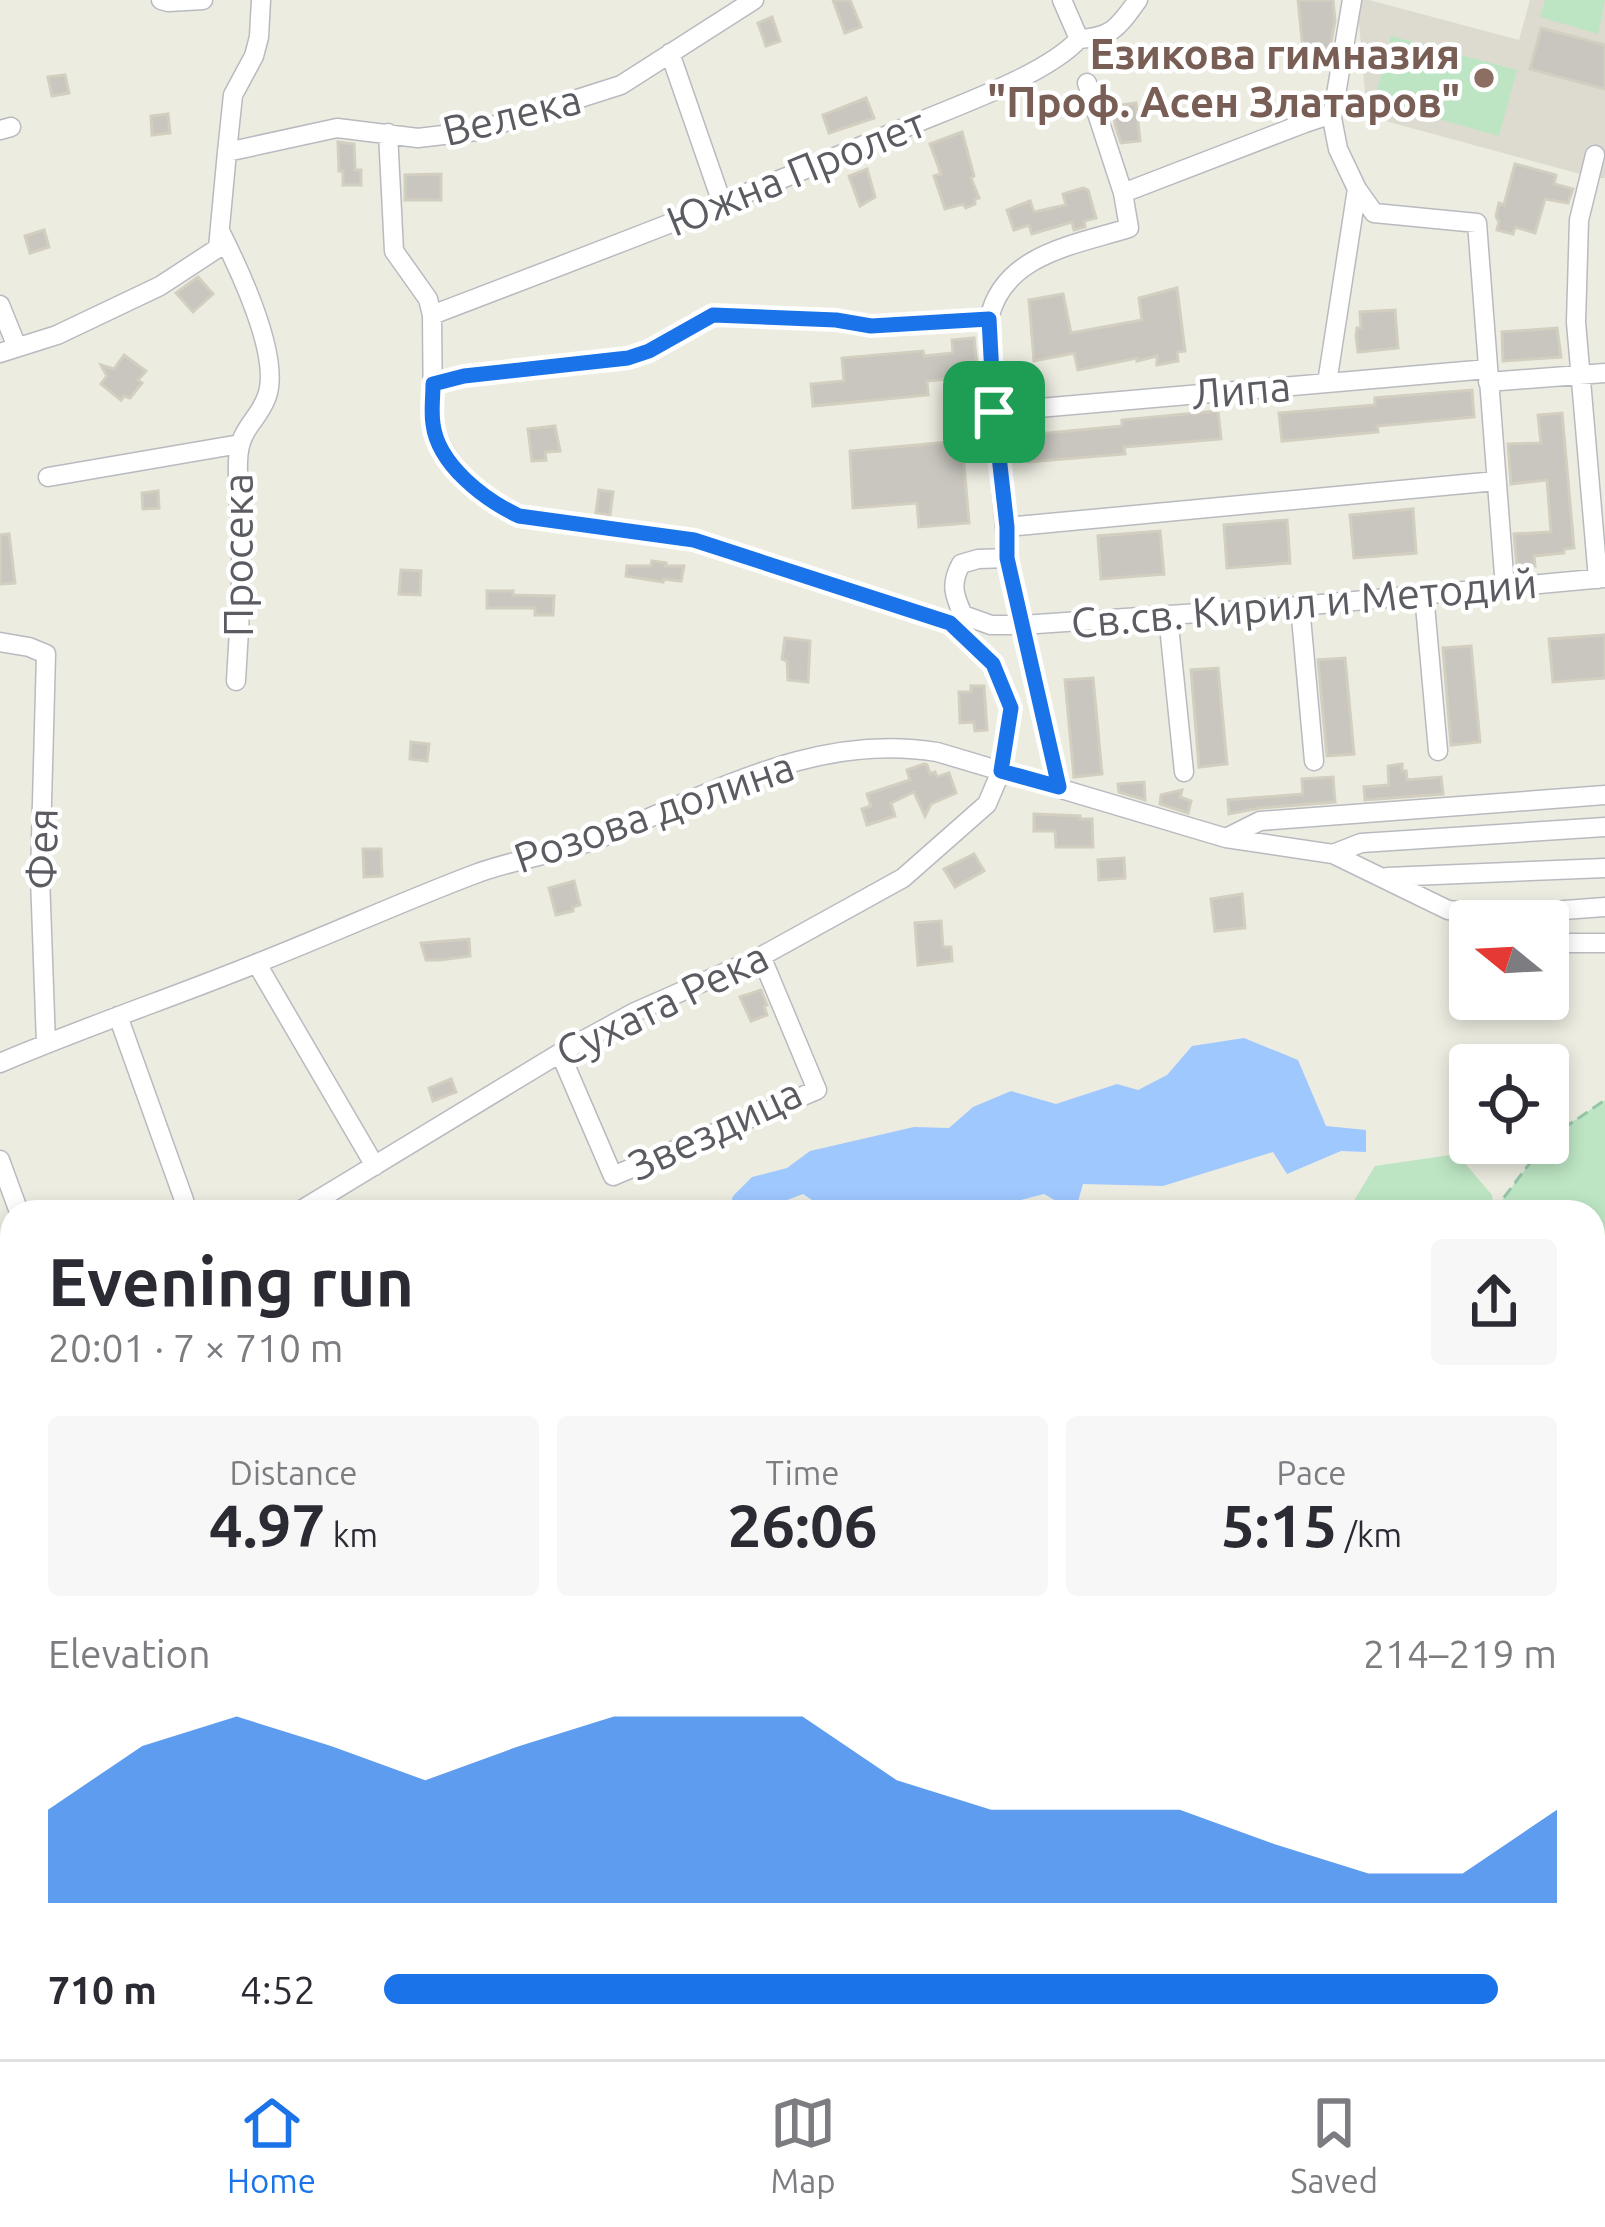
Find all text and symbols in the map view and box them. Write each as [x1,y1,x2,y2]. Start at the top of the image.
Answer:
place label: Езикова гимназия "Проф. Асен Златаров" [987,30,1460,125]
marker: Езикова гимназия "Проф. Асен Златаров" [1471,65,1497,91]
street label: Велека [438,75,586,154]
street label: Южна Пролет [660,98,932,245]
pin [943,361,1045,463]
street label: Липа [1189,362,1293,417]
icon: arrive [961,379,1027,445]
street label: Просека [214,473,261,637]
street label: Св.св. Кирил и Методий [1069,559,1539,646]
street label: Розова долина [508,742,800,881]
street label: Фея [17,808,66,890]
north arrow [1449,900,1569,1020]
map controls [1449,900,1569,1164]
street label: Сухата Река [548,932,775,1075]
button: locate [1449,1044,1569,1164]
street label: Звездица [621,1068,809,1189]
button: share [1431,1239,1557,1365]
text: Evening run [48,1244,414,1318]
text: 20:01 · 7 × 710 m [48,1326,343,1369]
text: Distance [230,1454,357,1491]
text: Time [766,1454,839,1491]
text: Pace [1277,1454,1346,1491]
text: 4.97 [209,1491,325,1558]
text: 26:06 [727,1491,878,1558]
text: 5:15 [1221,1491,1337,1558]
text: km [325,1516,378,1553]
text: /km [1337,1516,1402,1553]
text: Elevation [48,1632,211,1675]
text: 214–219 m [1363,1632,1557,1675]
text: 710 m [48,1968,157,2011]
text: 4:52 [240,1968,316,2011]
tab: Home [227,2090,316,2199]
tab: Map [770,2090,836,2199]
tab: Saved [1290,2090,1378,2199]

